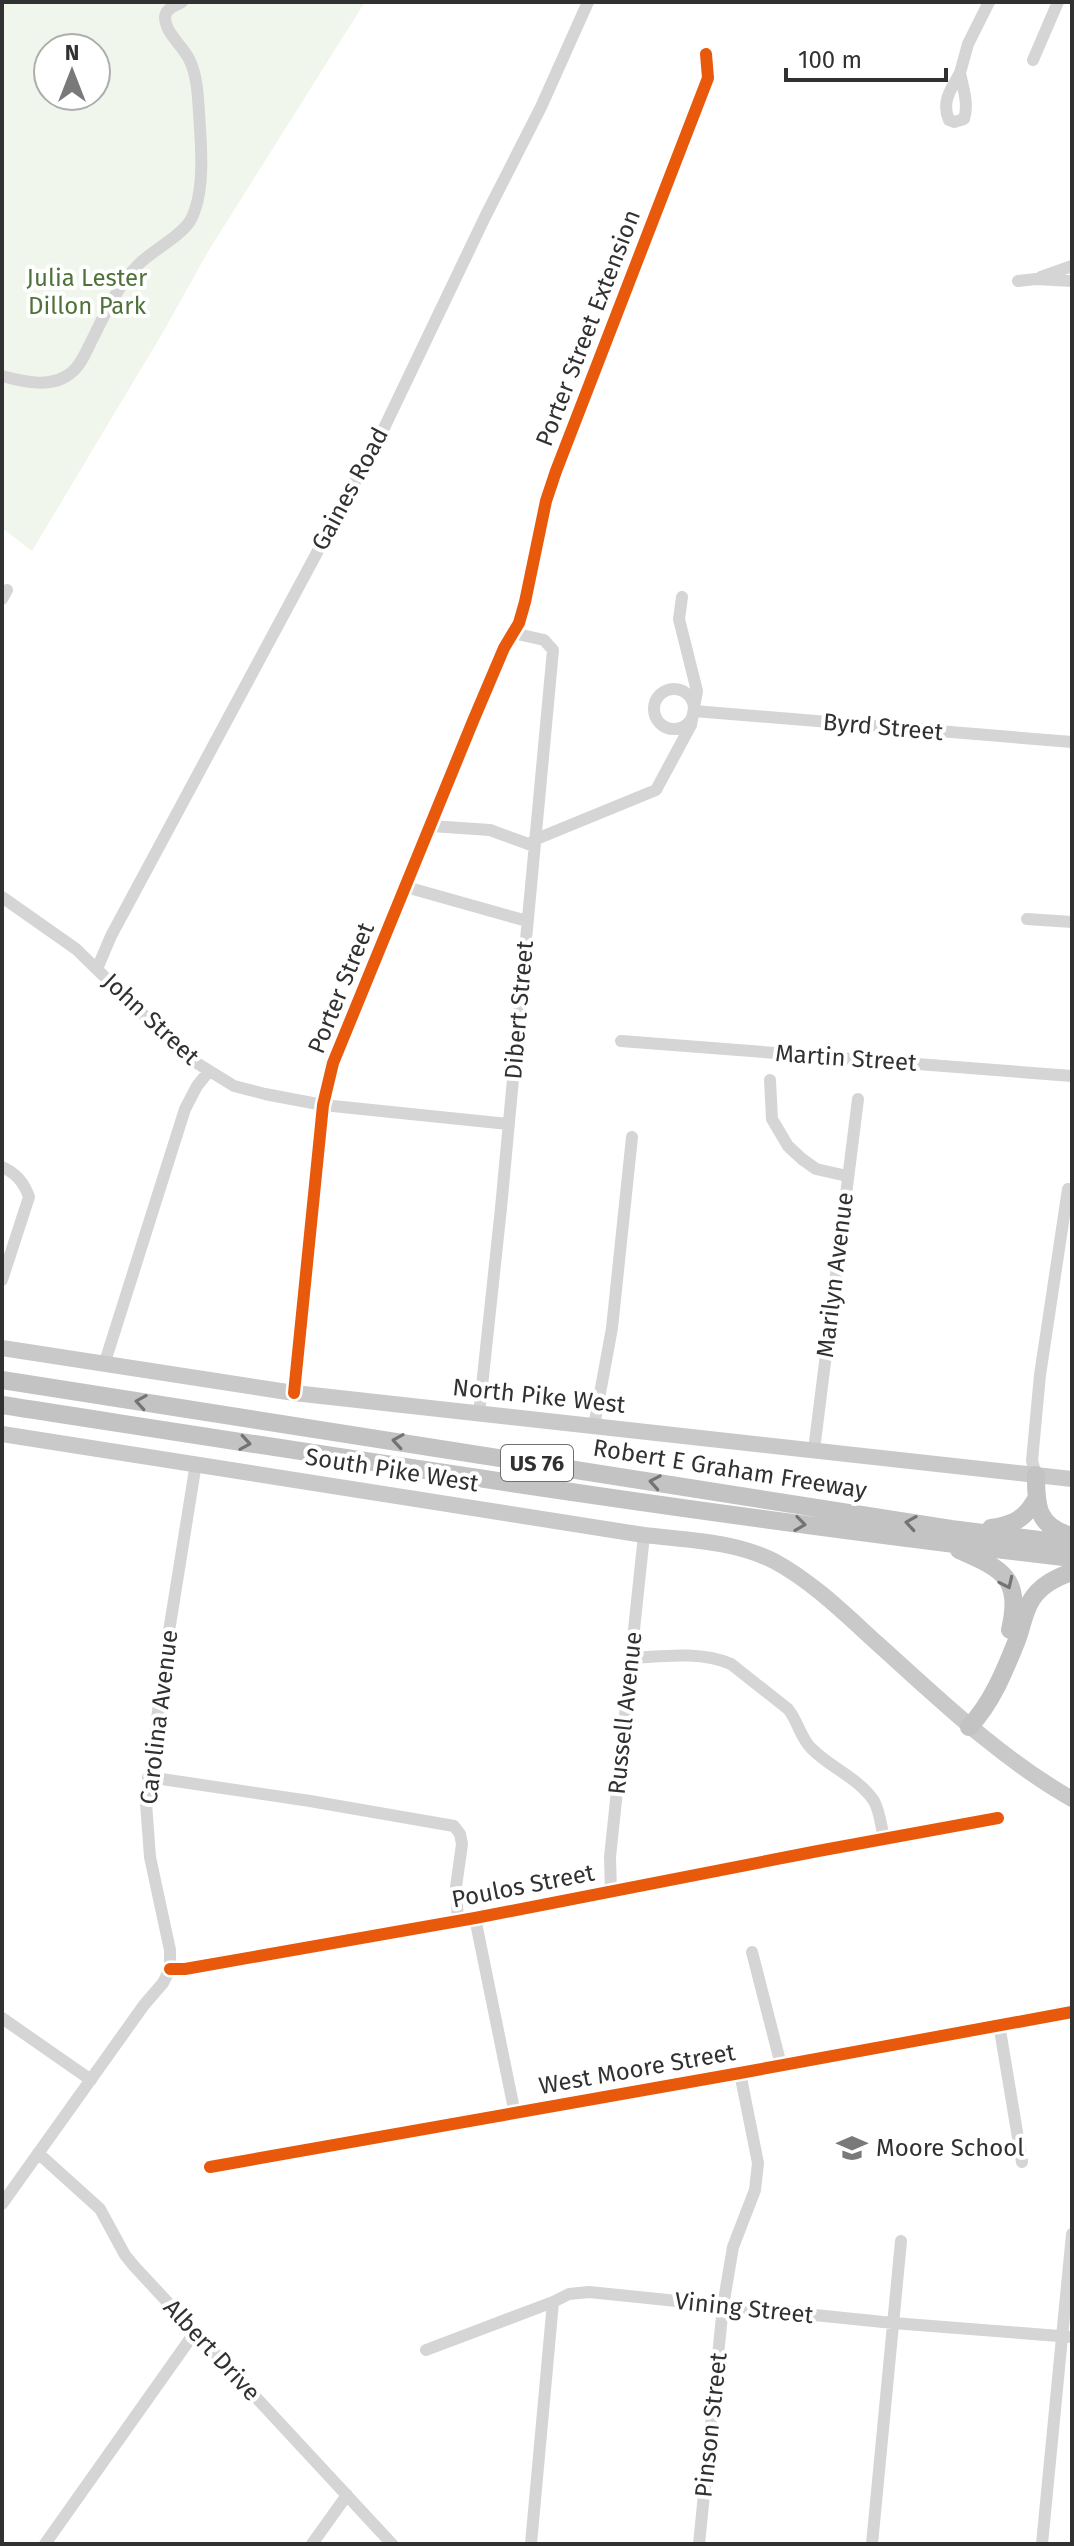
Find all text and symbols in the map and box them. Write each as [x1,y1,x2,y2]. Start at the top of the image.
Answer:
north arrow [32,32,112,112]
scale bar [786,32,946,82]
text: N [65,39,79,66]
text: 100 m [798,46,862,74]
street label: Porter Street Extension [530,206,646,450]
park label: Julia Lester Dillon Park [27,264,148,320]
street label: Gaines Road [306,423,394,555]
street label: Byrd Street [822,708,945,746]
street label: Porter Street [302,918,380,1058]
street label: Dibert Street [499,939,539,1080]
street label: John Street [97,968,205,1071]
street label: Martin Street [774,1039,918,1077]
street label: Marilyn Avenue [811,1191,859,1359]
street label: North Pike West [451,1373,627,1419]
one-way arrow [134,1394,148,1411]
one-way arrow [238,1433,252,1450]
one-way arrow [391,1433,405,1450]
street label: Robert E Graham Freeway [591,1434,869,1505]
street label: South Pike West [303,1442,481,1498]
road number: US 76 [501,1445,573,1481]
one-way arrow [648,1474,661,1491]
one-way arrow [905,1515,918,1532]
one-way arrow [793,1516,806,1533]
one-way arrow [997,1575,1013,1590]
street label: Carolina Avenue [134,1628,184,1806]
street label: Russell Avenue [603,1630,647,1796]
street label: Poulos Street [449,1858,597,1914]
street label: West Moore Street [537,2038,738,2100]
school or university icon: Moore School [835,2131,869,2165]
place label: Moore School [876,2134,1024,2162]
street label: Vining Street [673,2287,815,2329]
street label: Albert Drive [158,2293,266,2407]
street label: Pinson Street [689,2351,733,2499]

